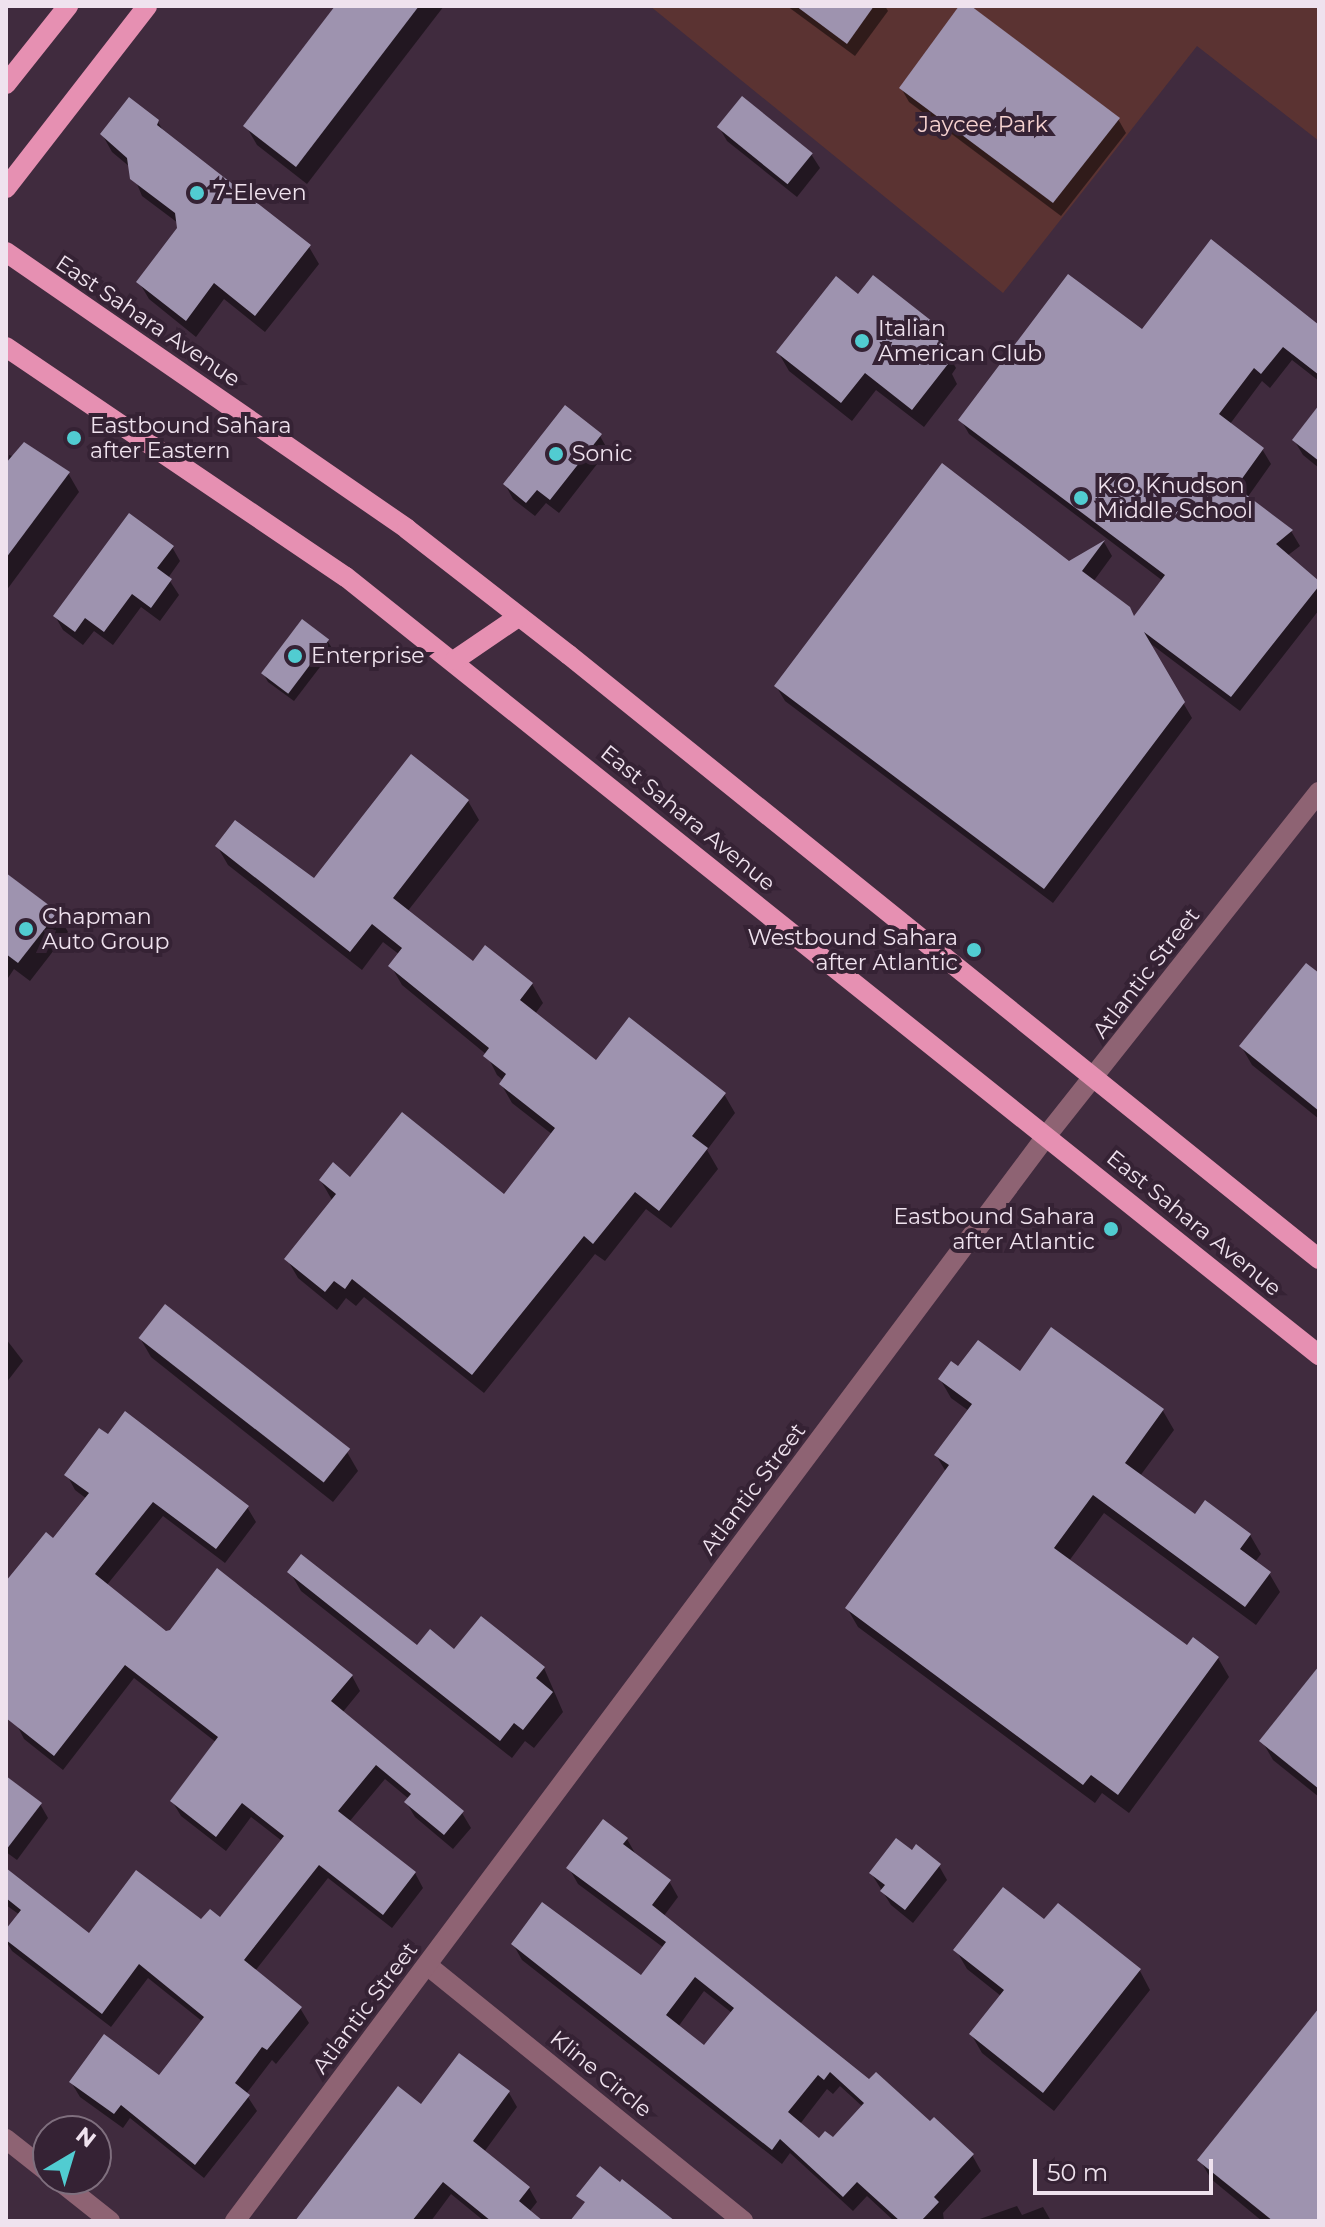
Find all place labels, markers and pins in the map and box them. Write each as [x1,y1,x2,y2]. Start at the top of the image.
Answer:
place label: 7-Eleven [213,180,307,206]
marker: 7-Eleven [188,184,206,202]
place label: Italian American Club [878,315,1042,366]
marker: Italian American Club [853,332,871,350]
place label: Eastbound Sahara after Eastern [90,412,292,464]
marker: Eastbound Sahara after Eastern [65,429,83,447]
place label: Sonic [572,441,632,467]
marker: Sonic [547,445,565,463]
place label: K.O. Knudson Middle School [1097,472,1253,524]
marker: K.O. Knudson Middle School [1072,489,1090,507]
place label: Enterprise [311,643,425,669]
marker: Enterprise [286,647,304,665]
place label: Chapman Auto Group [42,903,169,954]
marker: Chapman Auto Group [17,920,35,938]
place label: Westbound Sahara after Atlantic [747,924,958,976]
marker: Westbound Sahara after Atlantic [965,941,983,959]
place label: Eastbound Sahara after Atlantic [893,1203,1095,1254]
marker: Eastbound Sahara after Atlantic [1102,1220,1120,1238]

